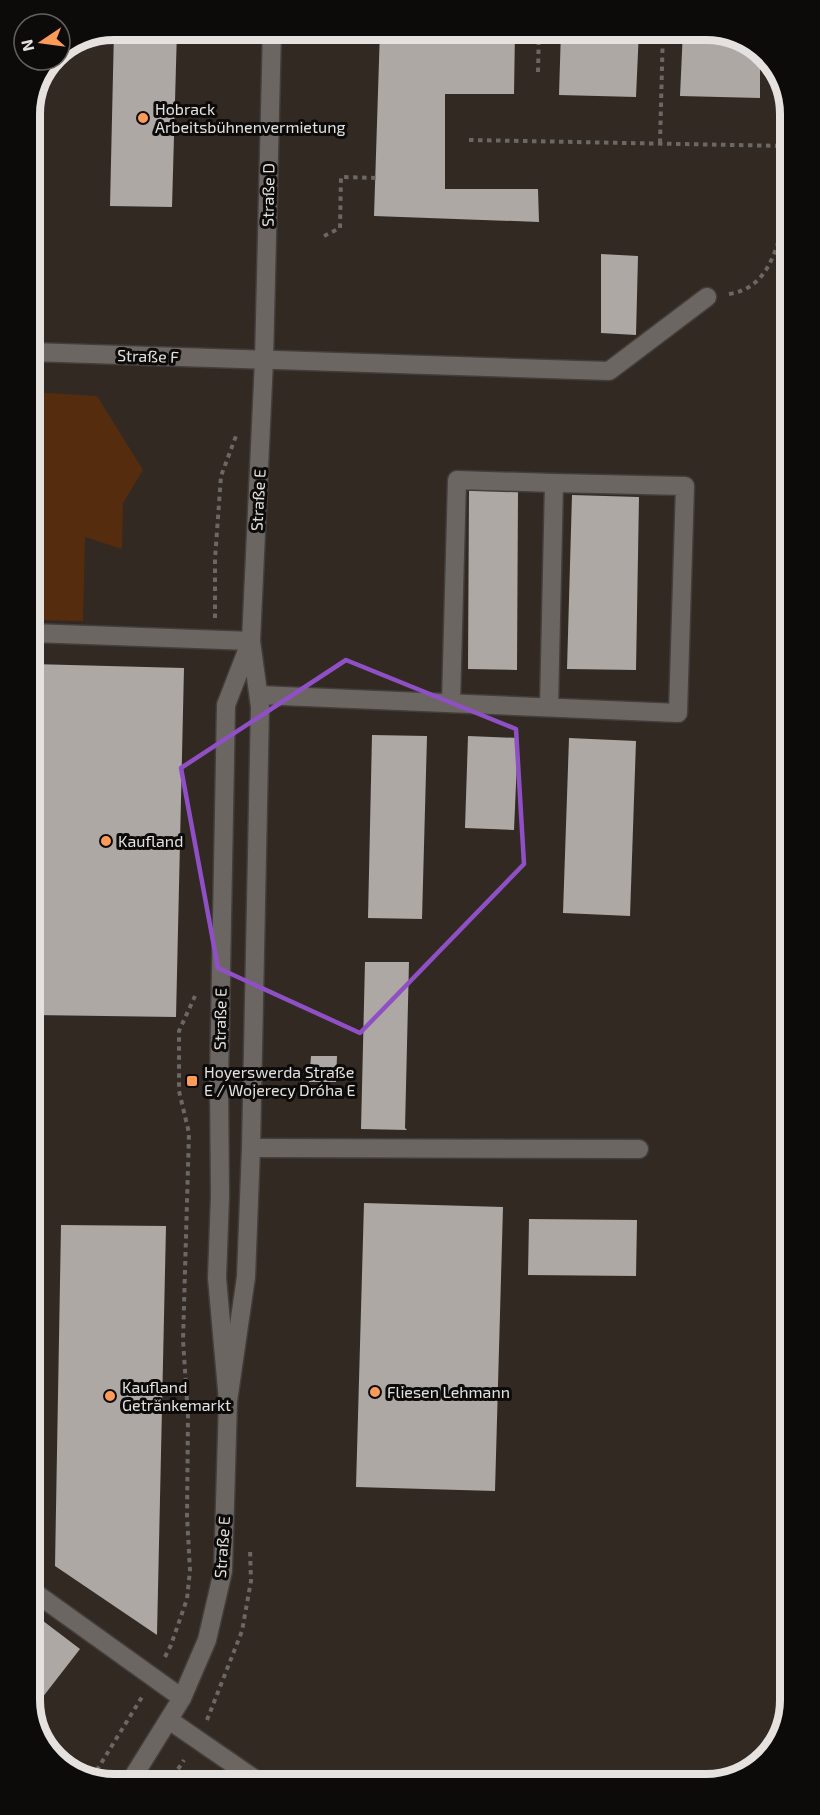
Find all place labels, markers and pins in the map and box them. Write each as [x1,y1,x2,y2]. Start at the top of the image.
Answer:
place label: Hobrack Arbeitsbühnenvermietung [155,99,345,136]
marker: Hobrack Arbeitsbühnenvermietung [136,111,150,125]
place label: Kaufland [118,831,183,850]
marker: Kaufland [99,834,113,848]
place label: Hoyerswerda Straße E / Wojerecy Dróha E [204,1062,356,1100]
marker: Hoyerswerda Straße E / Wojerecy Dróha E [185,1074,199,1088]
place label: Kaufland Getränkemarkt [122,1377,231,1414]
place label: Fliesen Lehmann [387,1382,510,1401]
marker: Fliesen Lehmann [368,1385,382,1399]
marker: Kaufland Getränkemarkt [103,1389,117,1403]

